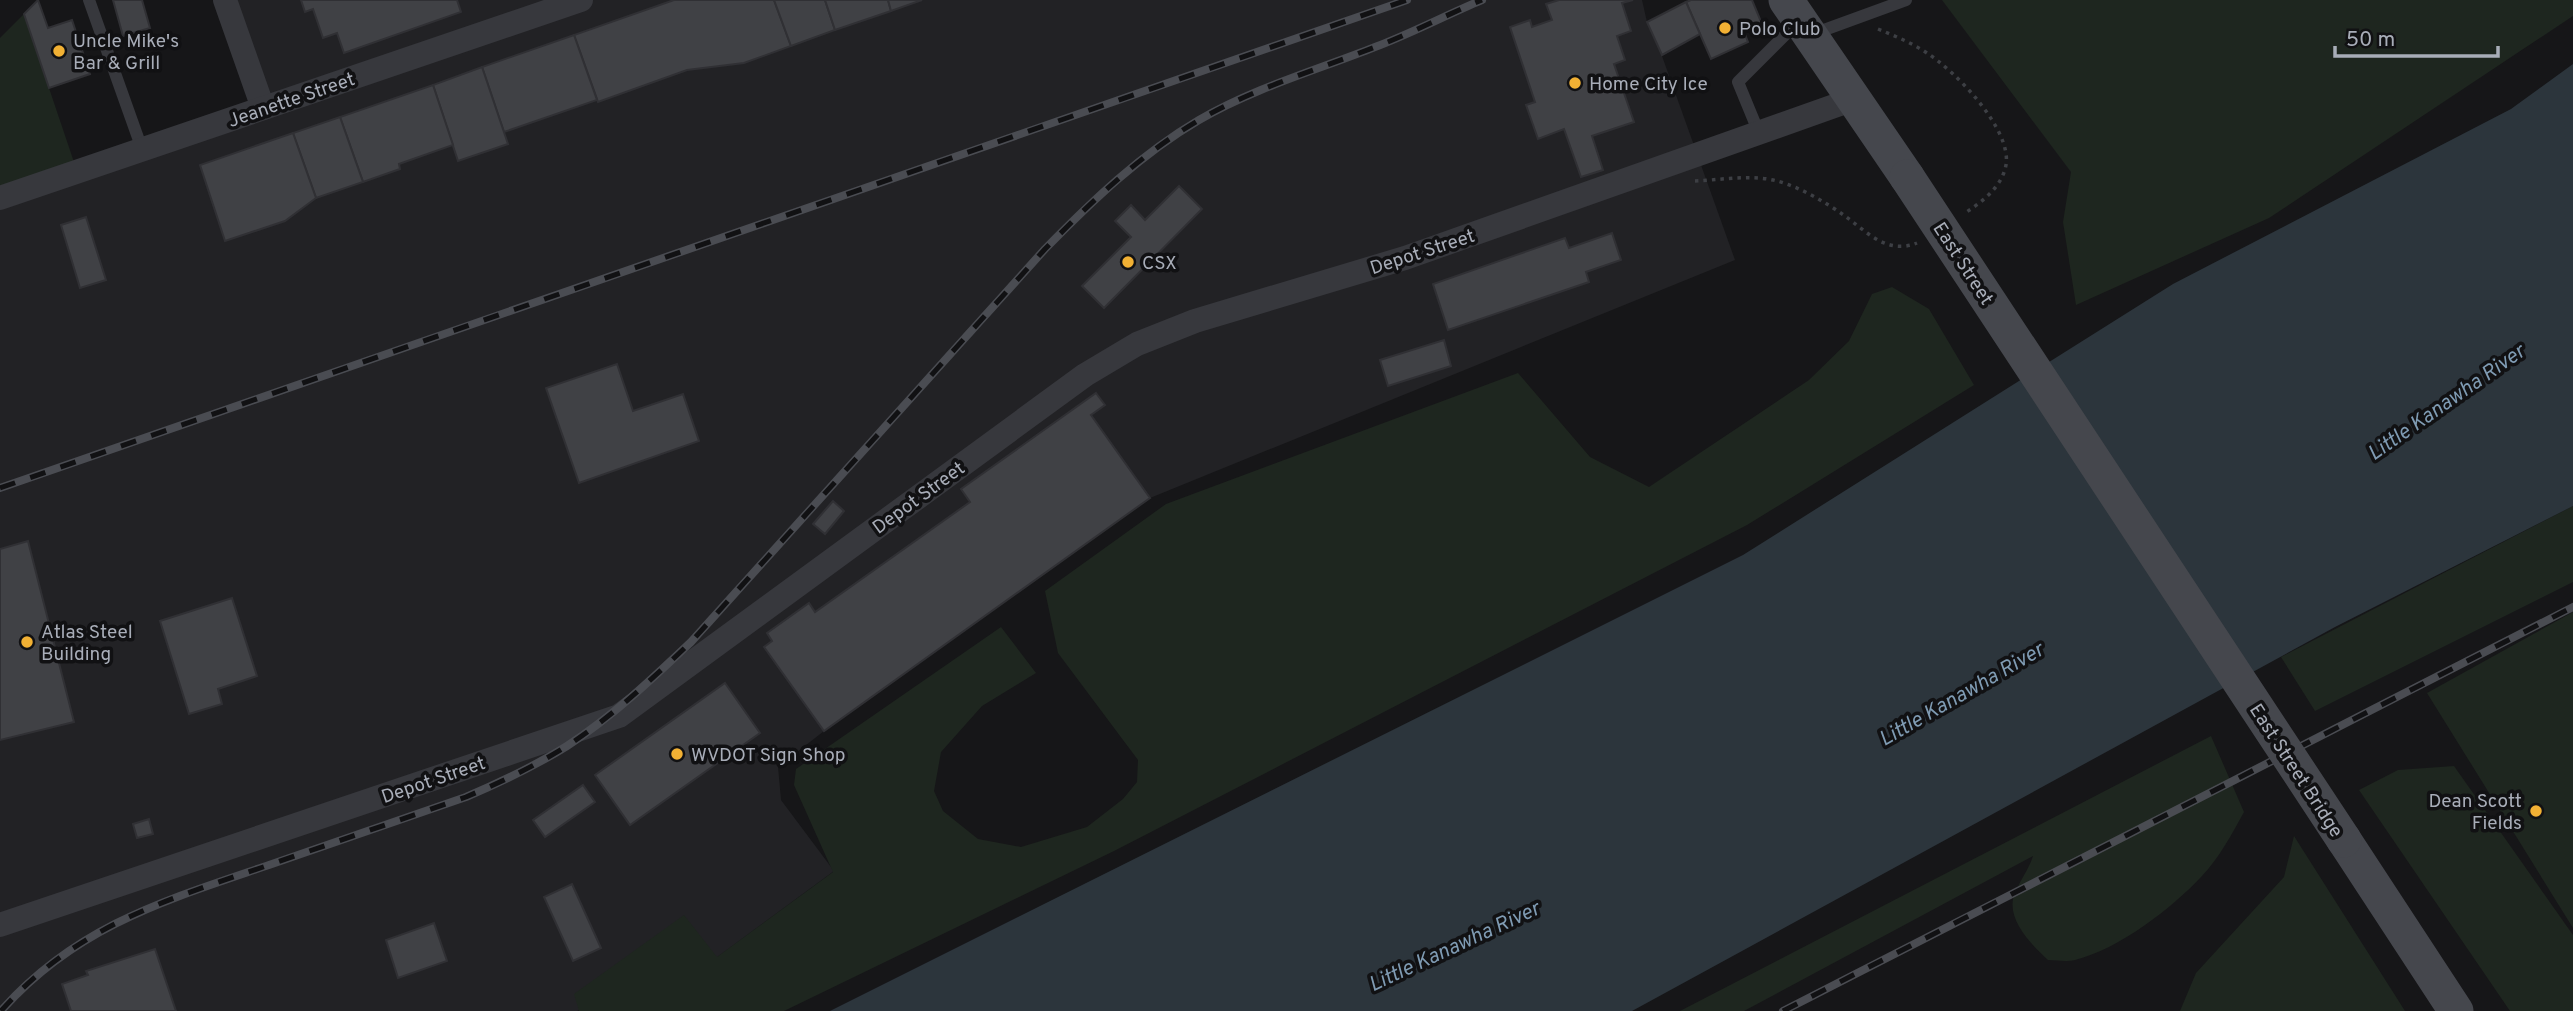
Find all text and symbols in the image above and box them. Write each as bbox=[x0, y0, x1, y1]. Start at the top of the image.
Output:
scale bar bbox=[2335, 14, 2498, 58]
place label: Polo Club bbox=[1739, 18, 1820, 42]
marker: Polo Club bbox=[1717, 20, 1733, 36]
text: 50 m bbox=[2346, 27, 2395, 54]
place label: Uncle Mike's Bar & Grill bbox=[73, 30, 179, 76]
marker: Uncle Mike's Bar & Grill bbox=[51, 43, 67, 59]
street label: Jeanette Street bbox=[225, 68, 358, 134]
place label: Home City Ice bbox=[1589, 73, 1708, 97]
marker: Home City Ice bbox=[1567, 75, 1583, 91]
street label: East Street bbox=[1927, 218, 1998, 310]
street label: Depot Street bbox=[1367, 225, 1478, 281]
place label: CSX bbox=[1142, 252, 1177, 276]
marker: CSX bbox=[1120, 254, 1136, 270]
water label: Little Kanawha River bbox=[2363, 338, 2532, 468]
street label: Depot Street bbox=[868, 457, 970, 540]
place label: Atlas Steel Building bbox=[41, 621, 133, 667]
marker: Atlas Steel Building bbox=[19, 634, 35, 650]
water label: Little Kanawha River bbox=[1874, 636, 2051, 754]
street label: East Street Bridge bbox=[2243, 700, 2347, 842]
place label: WVDOT Sign Shop bbox=[691, 744, 846, 768]
marker: WVDOT Sign Shop bbox=[669, 746, 685, 762]
street label: Depot Street bbox=[378, 752, 489, 810]
place label: Dean Scott Fields bbox=[2429, 790, 2522, 836]
marker: Dean Scott Fields bbox=[2528, 803, 2544, 819]
water label: Little Kanawha River bbox=[1365, 895, 1546, 999]

